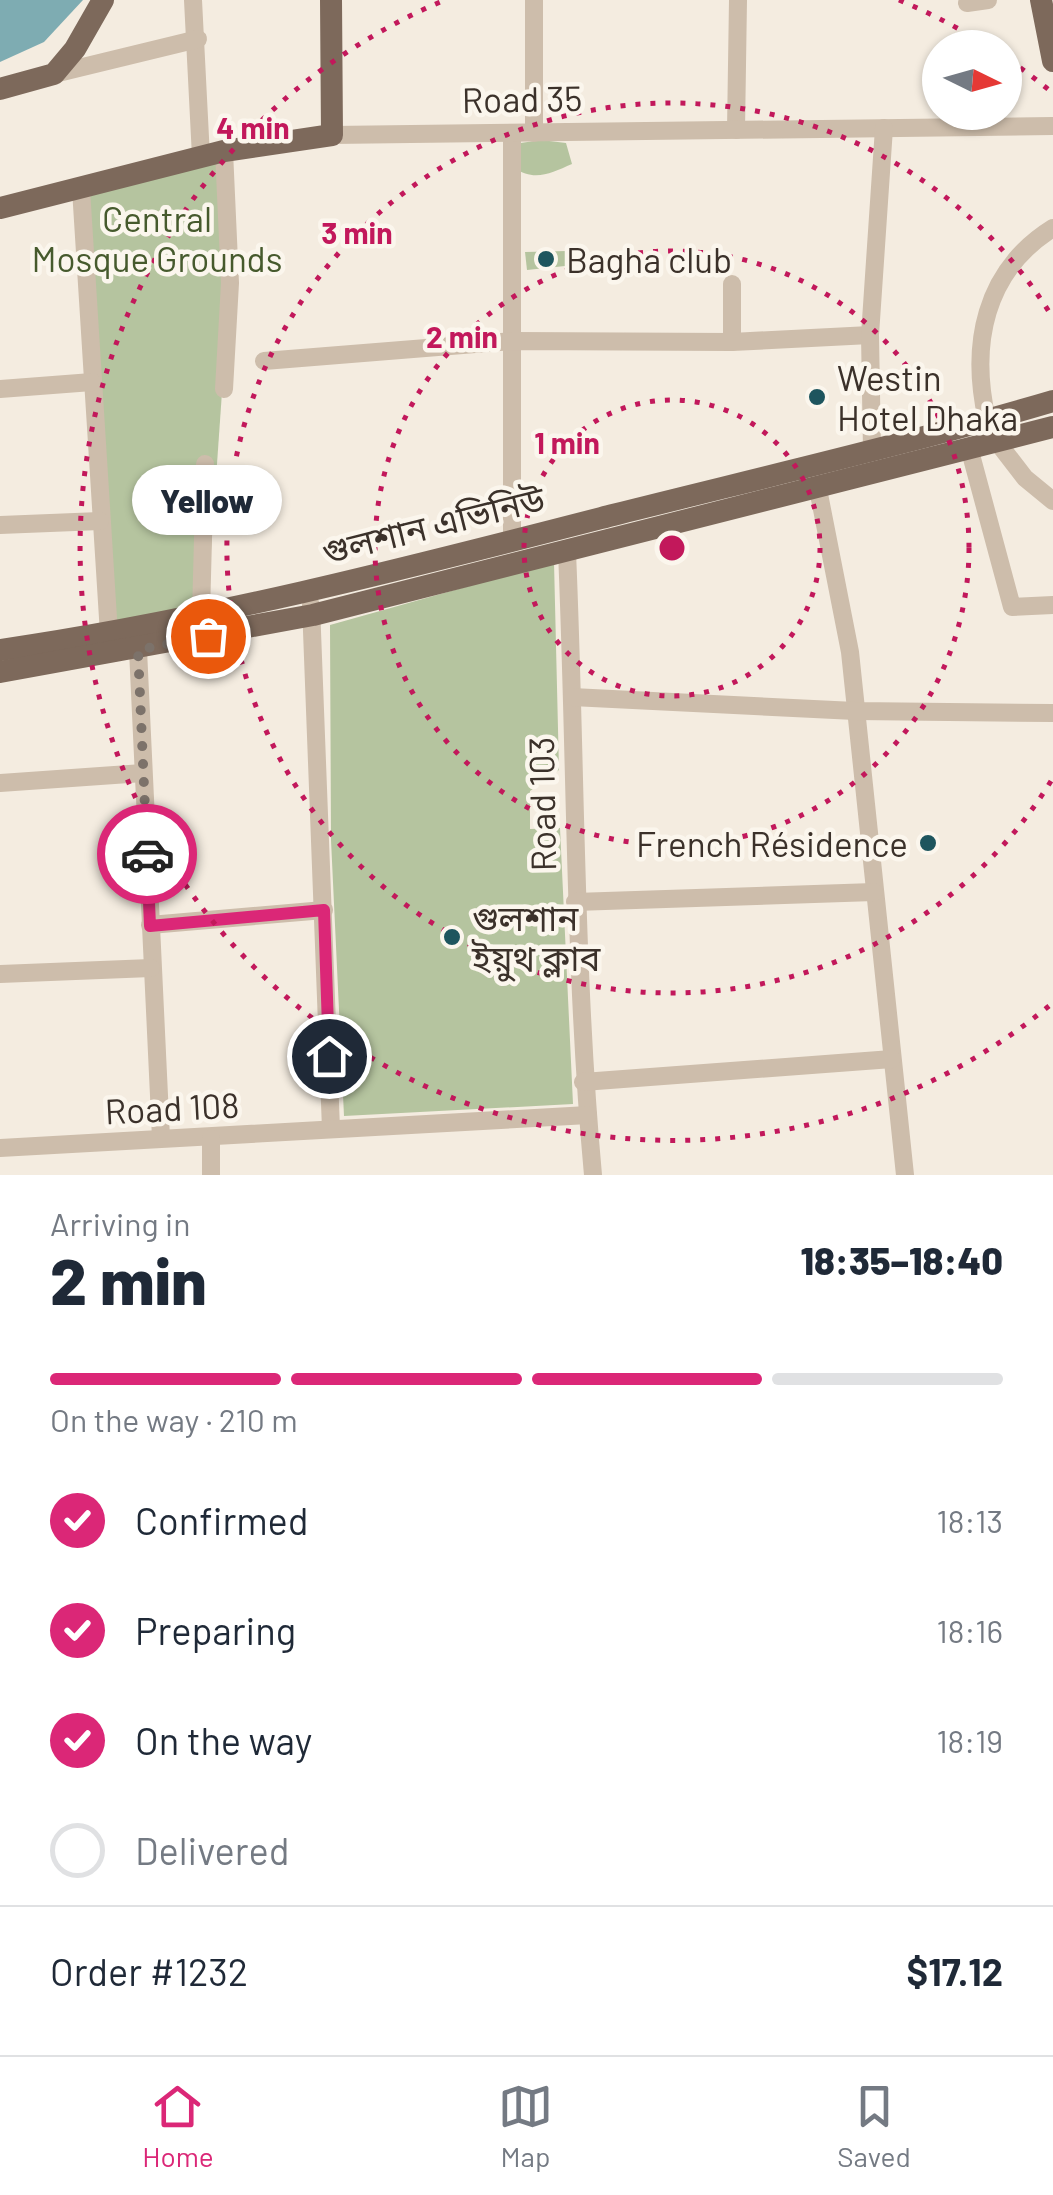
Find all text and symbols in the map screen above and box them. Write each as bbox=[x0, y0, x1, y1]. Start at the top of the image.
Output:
north arrow bbox=[922, 30, 1022, 130]
map controls bbox=[922, 30, 1022, 130]
street label: Road 35 bbox=[461, 76, 583, 120]
text: 4 min bbox=[216, 109, 290, 145]
park label: Central Mosque Grounds bbox=[31, 197, 283, 279]
text: 3 min bbox=[321, 214, 393, 250]
place label: Bagha club bbox=[566, 238, 732, 280]
marker: Bagha club bbox=[535, 248, 557, 270]
text: 2 min bbox=[426, 318, 498, 354]
place label: Westin Hotel Dhaka bbox=[837, 356, 1018, 438]
marker: Westin Hotel Dhaka bbox=[806, 386, 828, 408]
text: 1 min bbox=[534, 424, 600, 460]
callout: Yellow bbox=[133, 466, 283, 536]
street label: গুলশান এভিনিউ bbox=[317, 476, 550, 572]
text: Yellow bbox=[160, 481, 254, 519]
centre of rings bbox=[654, 530, 690, 566]
pin bbox=[166, 594, 251, 679]
icon: bag bbox=[181, 609, 236, 664]
street label: Road 103 bbox=[519, 736, 563, 872]
courier bbox=[97, 804, 197, 904]
place label: French Résidence bbox=[636, 822, 908, 864]
icon: car bbox=[120, 827, 175, 882]
marker: French Résidence bbox=[917, 832, 939, 854]
place label: গুলশান ইয়ুথ ক্লাব bbox=[471, 896, 602, 982]
marker: গুলশান ইয়ুথ ক্লাব bbox=[441, 926, 463, 948]
pin bbox=[287, 1014, 372, 1099]
icon: home bbox=[302, 1029, 357, 1084]
street label: Road 108 bbox=[104, 1083, 240, 1131]
text: Arriving in bbox=[50, 1204, 190, 1242]
text: 18:35–18:40 bbox=[800, 1237, 1003, 1283]
text: 2 min bbox=[50, 1240, 207, 1318]
text: On the way · 210 m bbox=[50, 1400, 298, 1438]
icon: check bbox=[50, 1493, 105, 1548]
text: Confirmed bbox=[135, 1497, 308, 1543]
text: 18:13 bbox=[937, 1501, 1003, 1539]
icon: check bbox=[50, 1603, 105, 1658]
text: Preparing bbox=[135, 1607, 296, 1653]
text: 18:16 bbox=[937, 1611, 1003, 1649]
icon: check bbox=[50, 1713, 105, 1768]
text: On the way bbox=[135, 1717, 312, 1763]
text: 18:19 bbox=[936, 1721, 1003, 1759]
text: Delivered bbox=[135, 1827, 289, 1873]
text: Order #1232 bbox=[50, 1948, 248, 1994]
text: $17.12 bbox=[906, 1948, 1003, 1994]
tab: Home bbox=[142, 2079, 214, 2173]
tab: Map bbox=[498, 2079, 553, 2173]
tab: Saved bbox=[837, 2079, 911, 2173]

